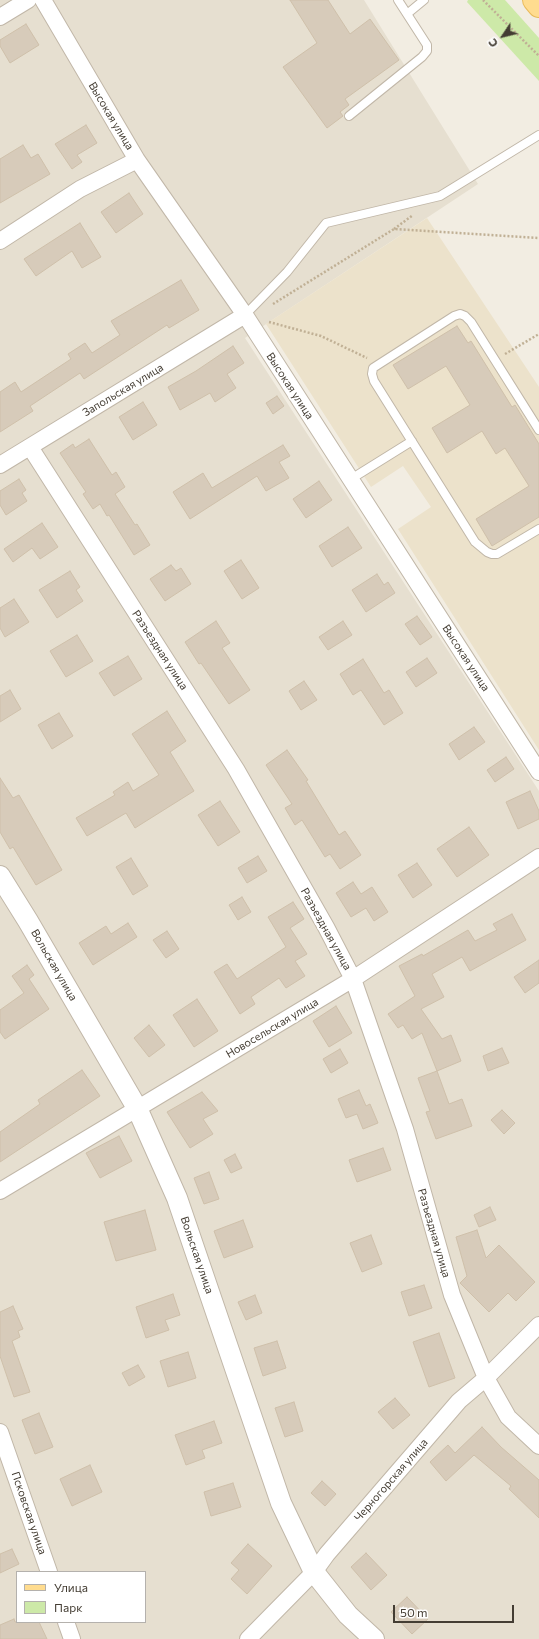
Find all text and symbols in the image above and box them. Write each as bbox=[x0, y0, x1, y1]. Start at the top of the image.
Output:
north arrow bbox=[483, 16, 523, 56]
text: С bbox=[485, 36, 500, 50]
street label: Высокая улица bbox=[86, 80, 136, 152]
street label: Высокая улица bbox=[264, 350, 316, 422]
street label: Запольская улица bbox=[80, 361, 166, 419]
street label: Разъездная улица bbox=[129, 608, 191, 692]
street label: Высокая улица bbox=[440, 622, 492, 694]
street label: Разъездная улица bbox=[298, 885, 354, 973]
street label: Вольская улица bbox=[28, 927, 80, 1003]
street label: Новосельская улица bbox=[223, 995, 321, 1061]
street label: Разъездная улица bbox=[415, 1187, 453, 1279]
street label: Вольская улица bbox=[178, 1215, 216, 1295]
street label: Черногорская улица bbox=[351, 1436, 431, 1524]
street label: Псковская улица bbox=[9, 1470, 49, 1556]
legend bbox=[16, 1571, 146, 1623]
text: Улица bbox=[54, 1580, 88, 1594]
scale bar bbox=[395, 1597, 516, 1623]
text: Парк bbox=[54, 1600, 83, 1614]
text: 50 m bbox=[400, 1605, 428, 1619]

